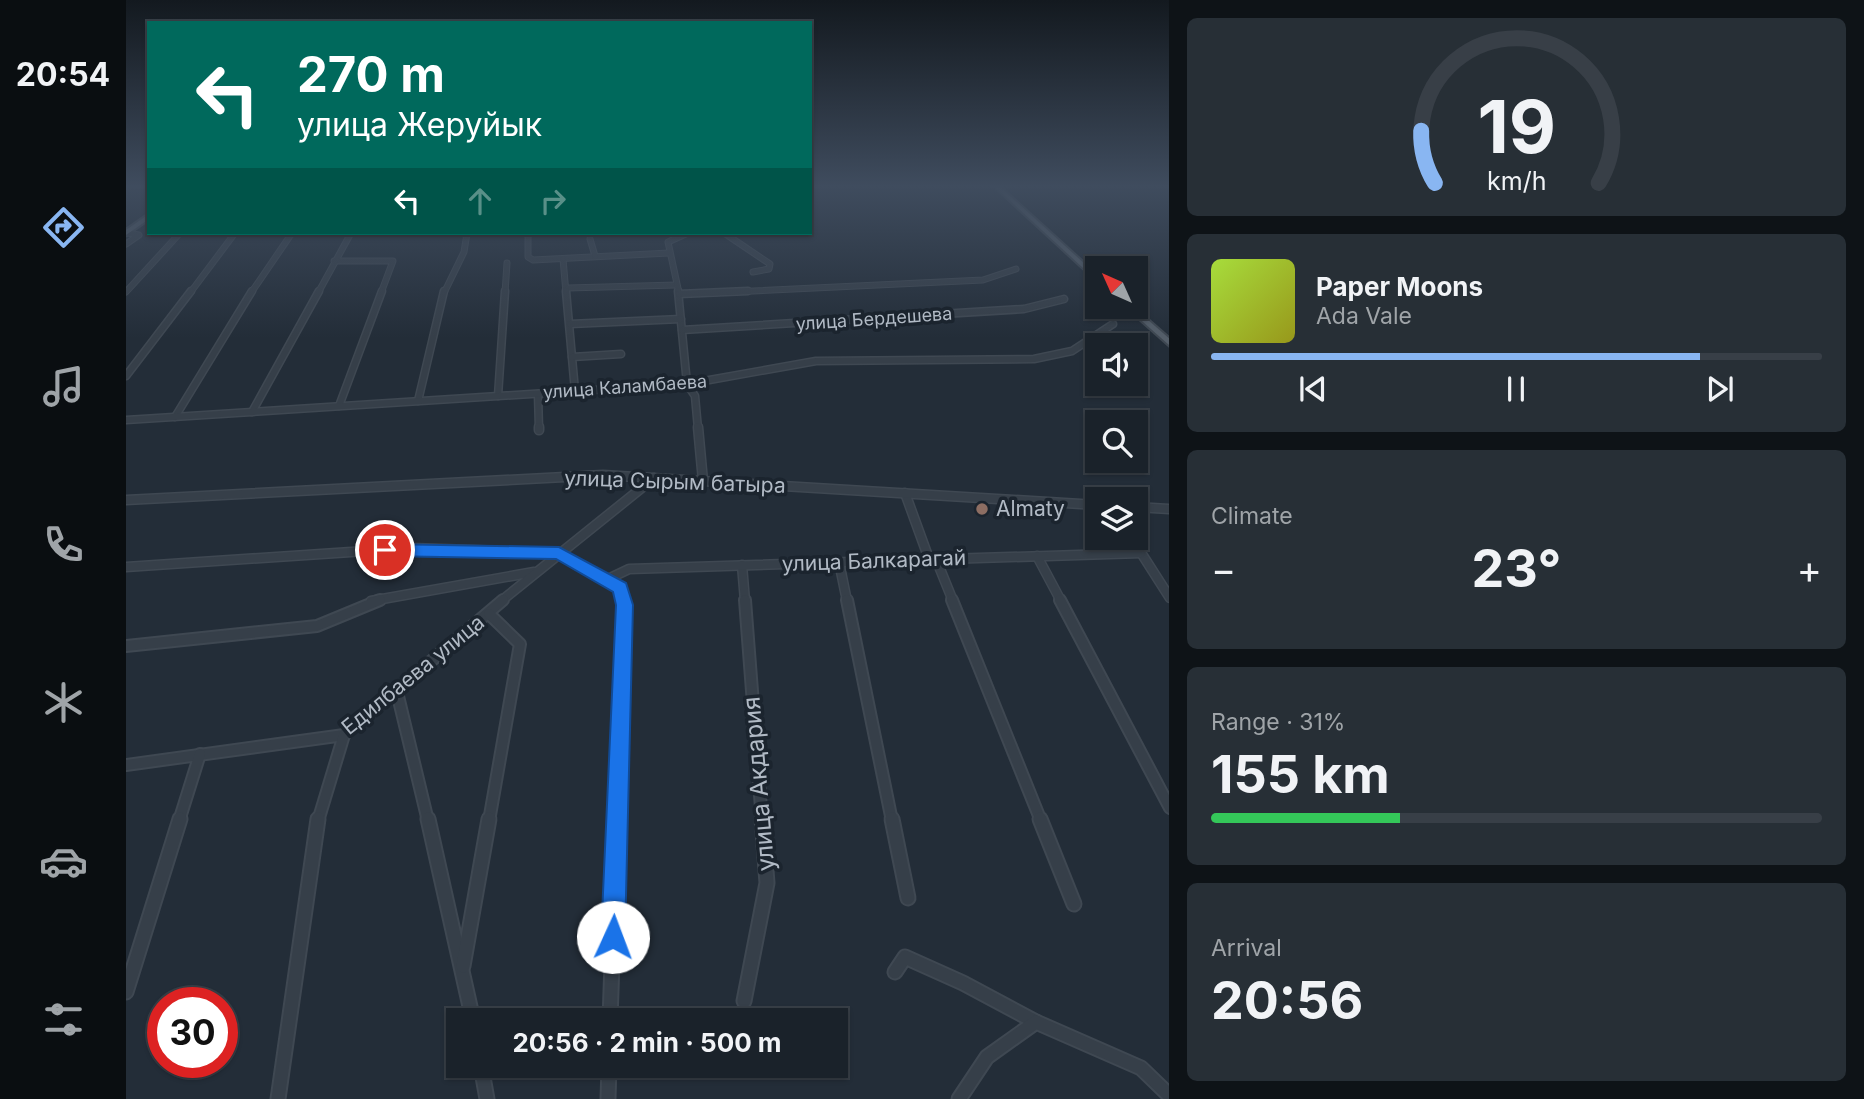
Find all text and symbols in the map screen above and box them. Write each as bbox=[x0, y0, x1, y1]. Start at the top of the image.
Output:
text: 270 m bbox=[297, 45, 445, 104]
icon: left bbox=[182, 49, 273, 140]
text: 20:54 bbox=[16, 55, 110, 94]
text: 19 bbox=[1477, 82, 1556, 171]
text: улица Жеруйык bbox=[297, 105, 542, 144]
text: km/h bbox=[1487, 166, 1546, 196]
icon: left bbox=[388, 182, 426, 220]
icon: ahead bbox=[461, 182, 499, 220]
icon: right bbox=[534, 182, 572, 220]
icon: directions bbox=[39, 203, 88, 252]
north arrow bbox=[1085, 256, 1148, 318]
map controls bbox=[1085, 256, 1148, 550]
text: Paper Moons bbox=[1316, 271, 1483, 302]
text: Ada Vale bbox=[1316, 302, 1412, 330]
street label: улица Бердешева bbox=[795, 303, 953, 334]
button: sound bbox=[1085, 333, 1148, 396]
icon: music bbox=[39, 362, 88, 411]
street label: улица Каламбаева bbox=[542, 370, 708, 403]
icon: previous bbox=[1294, 370, 1332, 408]
icon: pause bbox=[1497, 370, 1535, 408]
icon: next bbox=[1701, 370, 1739, 408]
button: search bbox=[1085, 410, 1148, 473]
street label: улица Сырым батыра bbox=[564, 465, 786, 498]
button: layers bbox=[1085, 487, 1148, 550]
place label: Аlmaty bbox=[996, 496, 1065, 521]
marker: Аlmaty bbox=[974, 501, 990, 517]
text: Climate bbox=[1211, 502, 1293, 530]
icon: phone bbox=[39, 520, 88, 569]
pin bbox=[355, 520, 415, 580]
icon: arrive bbox=[366, 531, 404, 569]
text: 23° bbox=[1472, 537, 1561, 600]
street label: улица Балкарагай bbox=[781, 545, 967, 576]
text: − bbox=[1211, 546, 1236, 592]
text: + bbox=[1797, 546, 1822, 592]
street label: Едилбаева улица bbox=[336, 610, 489, 740]
icon: climate bbox=[39, 678, 88, 727]
street label: улица Акдария bbox=[736, 695, 781, 873]
text: Range · 31% bbox=[1211, 708, 1345, 736]
text: 155 km bbox=[1211, 743, 1390, 806]
icon: car bbox=[39, 837, 88, 886]
position arrow bbox=[576, 900, 650, 974]
text: Arrival bbox=[1211, 934, 1282, 962]
text: 20:56 bbox=[1211, 969, 1363, 1032]
speed limit sign: 30 bbox=[147, 987, 238, 1078]
icon: filters bbox=[39, 995, 88, 1044]
text: 20:56 · 2 min · 500 m bbox=[512, 1027, 782, 1058]

